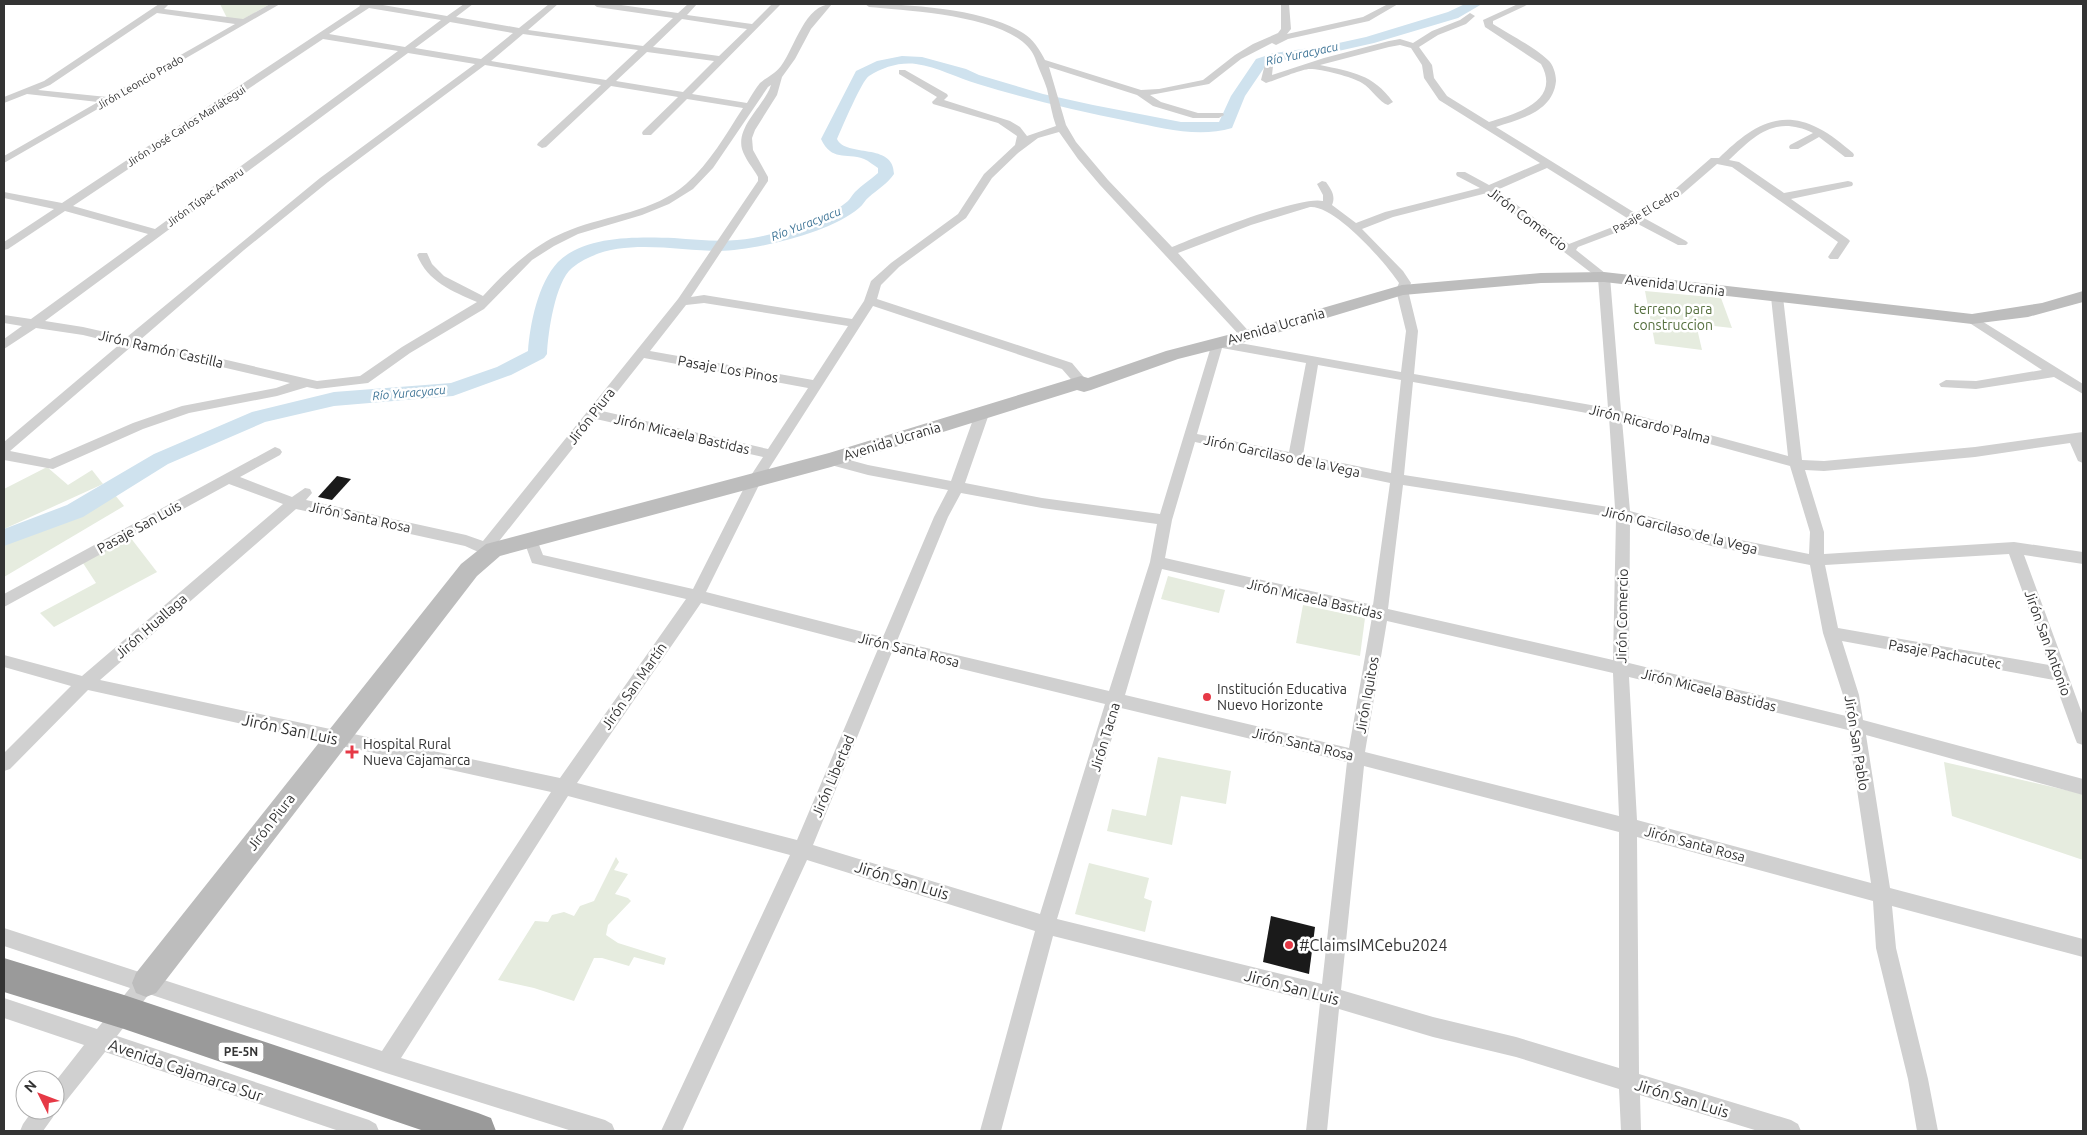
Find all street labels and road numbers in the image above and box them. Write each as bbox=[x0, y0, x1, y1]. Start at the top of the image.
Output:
street label: Jirón Leoncio Prado bbox=[95, 52, 185, 112]
street label: Jirón José Carlos Mariátegui bbox=[124, 83, 248, 169]
street label: Jirón Túpac Amaru bbox=[164, 165, 246, 229]
street label: Jirón Comercio bbox=[1485, 184, 1571, 254]
street label: Pasaje El Cedro bbox=[1611, 186, 1681, 236]
street label: Avenida Ucrania bbox=[1624, 271, 1726, 299]
street label: Avenida Ucrania bbox=[1225, 304, 1327, 348]
street label: Jirón Ramón Castilla bbox=[97, 327, 225, 371]
street label: Pasaje Los Pinos bbox=[677, 352, 779, 386]
street label: Jirón Piura bbox=[564, 385, 618, 447]
street label: Jirón Ricardo Palma bbox=[1588, 401, 1712, 447]
street label: Jirón Micaela Bastidas bbox=[613, 411, 751, 457]
street label: Avenida Ucrania bbox=[842, 419, 942, 463]
street label: Jirón Garcilaso de la Vega bbox=[1202, 432, 1362, 480]
street label: Pasaje San Luis bbox=[94, 497, 184, 557]
street label: Jirón Santa Rosa bbox=[308, 498, 412, 536]
street label: Jirón Garcilaso de la Vega bbox=[1601, 503, 1759, 557]
street label: Jirón Comercio bbox=[1613, 568, 1631, 664]
street label: Jirón Micaela Bastidas bbox=[1246, 576, 1384, 622]
street label: Jirón San Antonio bbox=[2021, 588, 2075, 698]
street label: Jirón Huallaga bbox=[112, 591, 190, 661]
street label: Jirón Santa Rosa bbox=[857, 630, 961, 670]
street label: Pasaje Pachacutec bbox=[1887, 636, 2003, 672]
street label: Jirón San Martín bbox=[598, 640, 670, 732]
street label: Jirón Iquitos bbox=[1352, 655, 1382, 735]
street label: Jirón Micaela Bastidas bbox=[1640, 665, 1778, 715]
street label: Jirón San Pablo bbox=[1842, 694, 1872, 792]
street label: Jirón Tacna bbox=[1087, 701, 1123, 773]
street label: Jirón San Luis bbox=[240, 710, 340, 748]
street label: Jirón Santa Rosa bbox=[1251, 725, 1355, 763]
street label: Jirón Libertad bbox=[809, 733, 857, 819]
street label: Jirón Piura bbox=[244, 791, 298, 853]
street label: Jirón Santa Rosa bbox=[1643, 823, 1747, 865]
street label: Jirón San Luis bbox=[853, 857, 951, 903]
street label: Jirón San Luis bbox=[1243, 966, 1341, 1008]
street label: Avenida Cajamarca Sur bbox=[106, 1035, 266, 1105]
road number: PE-5N bbox=[218, 1042, 264, 1062]
street label: Jirón San Luis bbox=[1633, 1075, 1731, 1121]

